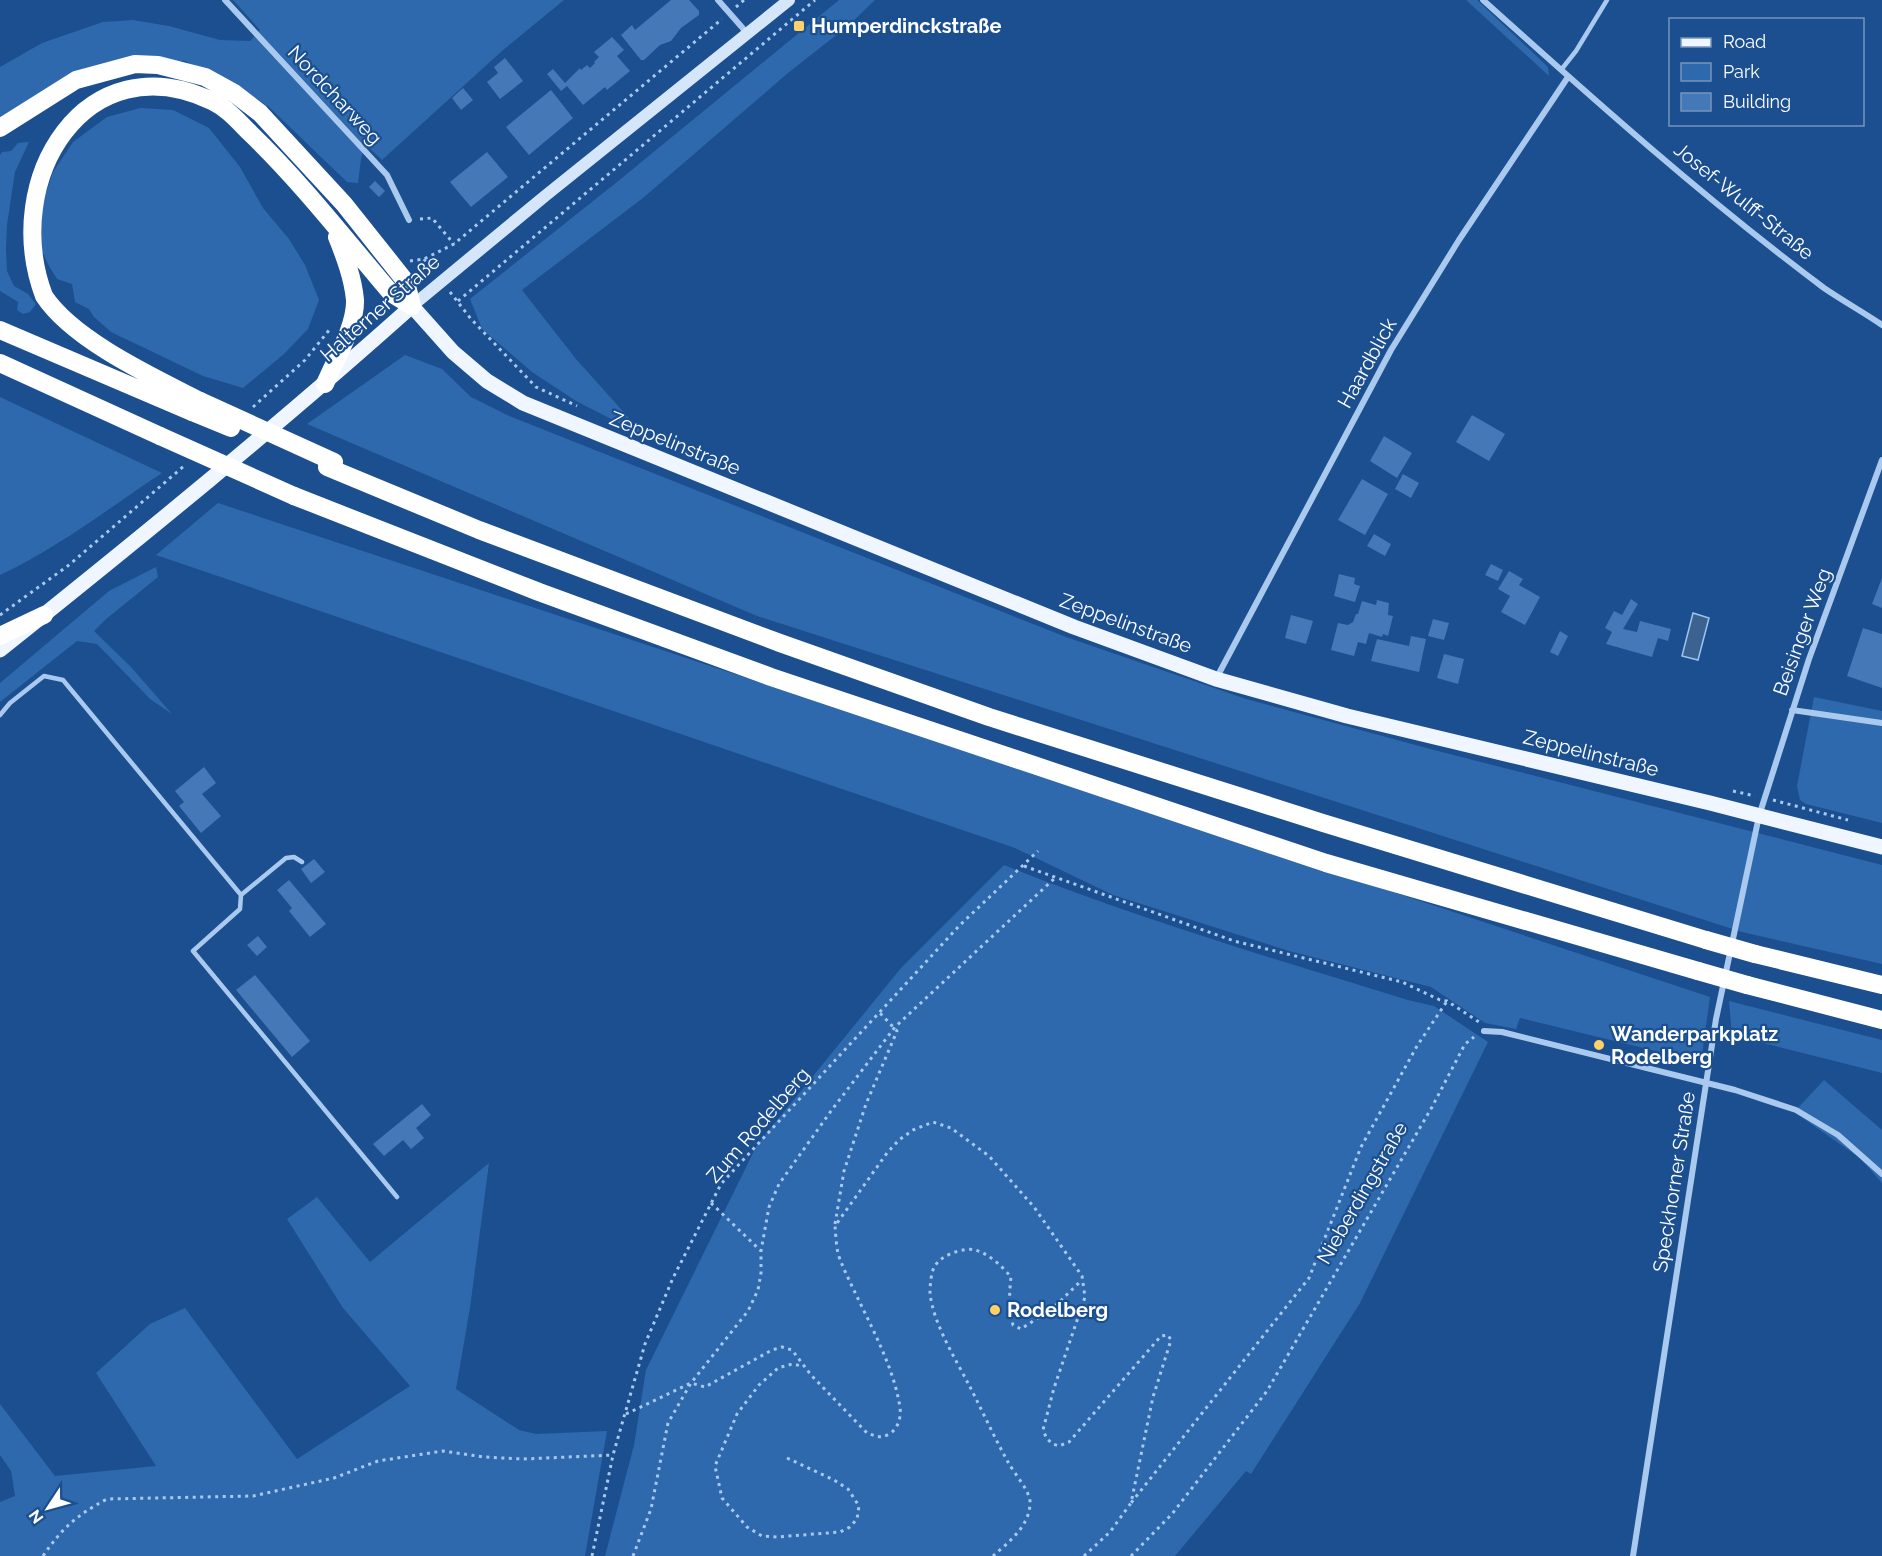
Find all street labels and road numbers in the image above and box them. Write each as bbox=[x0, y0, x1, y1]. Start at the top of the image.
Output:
street label: Nordcharweg bbox=[283, 40, 387, 150]
street label: Josef-Wulff-Straße bbox=[1669, 137, 1819, 265]
street label: Halterner Straße bbox=[315, 249, 445, 366]
street label: Haardblick bbox=[1332, 313, 1402, 412]
street label: Zeppelinstraße bbox=[606, 406, 744, 480]
street label: Beisinger Weg bbox=[1768, 565, 1836, 699]
street label: Zeppelinstraße bbox=[1057, 588, 1196, 658]
street label: Zeppelinstraße bbox=[1521, 725, 1662, 782]
street label: Zum Rodelberg bbox=[701, 1062, 815, 1188]
street label: Speckhorner Straße bbox=[1648, 1090, 1700, 1274]
street label: Nieberdingstraße bbox=[1312, 1117, 1413, 1268]

